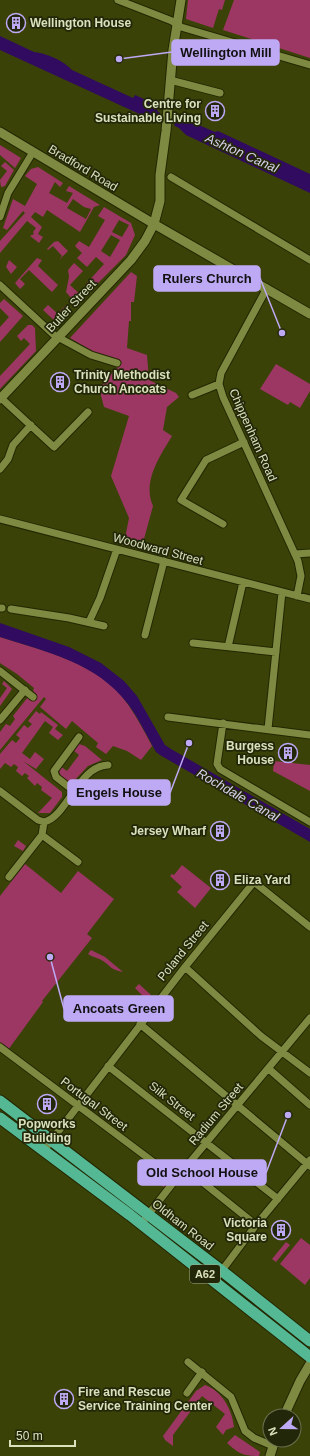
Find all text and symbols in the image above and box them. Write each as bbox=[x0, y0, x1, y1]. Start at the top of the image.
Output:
building icon: Wellington House bbox=[5, 12, 27, 34]
place label: Wellington House bbox=[30, 16, 131, 30]
callout: Wellington Mill bbox=[172, 40, 279, 65]
text: Wellington Mill bbox=[180, 45, 272, 60]
place label: Centre for Sustainable Living bbox=[95, 97, 201, 125]
building icon: Centre for Sustainable Living bbox=[204, 100, 226, 122]
water label: Ashton Canal bbox=[202, 130, 282, 176]
street label: Bradford Road bbox=[46, 142, 120, 194]
callout: Rulers Church bbox=[154, 266, 260, 291]
text: Rulers Church bbox=[162, 271, 252, 286]
street label: Butler Street bbox=[43, 276, 99, 335]
place label: Trinity Methodist Church Ancoats bbox=[74, 368, 170, 396]
building icon: Trinity Methodist Church Ancoats bbox=[49, 371, 71, 393]
street label: Chippenham Road bbox=[226, 386, 280, 484]
street label: Woodward Street bbox=[112, 530, 205, 568]
place label: Burgess House bbox=[226, 739, 274, 767]
building icon: Burgess House bbox=[277, 742, 299, 764]
water label: Rochdale Canal bbox=[194, 765, 283, 825]
callout: Engels House bbox=[68, 780, 170, 805]
text: Engels House bbox=[76, 785, 162, 800]
building icon: Jersey Wharf bbox=[209, 820, 231, 842]
place label: Jersey Wharf bbox=[131, 824, 207, 838]
building icon: Eliza Yard bbox=[209, 869, 231, 891]
place label: Eliza Yard bbox=[234, 873, 290, 887]
street label: Poland Street bbox=[155, 918, 212, 984]
callout: Ancoats Green bbox=[64, 996, 173, 1021]
text: Ancoats Green bbox=[73, 1001, 165, 1016]
street label: Portugal Street bbox=[58, 1074, 131, 1134]
street label: Silk Street bbox=[146, 1079, 198, 1124]
street label: Radium Street bbox=[186, 1080, 246, 1148]
building icon: Popworks Building bbox=[36, 1093, 58, 1115]
place label: Popworks Building bbox=[18, 1117, 76, 1145]
callout: Old School House bbox=[138, 1160, 266, 1185]
text: Old School House bbox=[146, 1165, 258, 1180]
street label: Oldham Road bbox=[150, 1197, 216, 1253]
place label: Victoria Square bbox=[223, 1216, 267, 1244]
building icon: Victoria Square bbox=[270, 1219, 292, 1241]
road number: A62 bbox=[190, 1265, 220, 1283]
place label: Fire and Rescue Service Training Center bbox=[78, 1385, 212, 1413]
building icon: Fire and Rescue Service Training Center bbox=[53, 1388, 75, 1410]
north arrow bbox=[262, 1408, 302, 1448]
scale bar bbox=[10, 1422, 75, 1448]
text: N bbox=[266, 1426, 280, 1437]
text: 50 m bbox=[16, 1429, 43, 1443]

